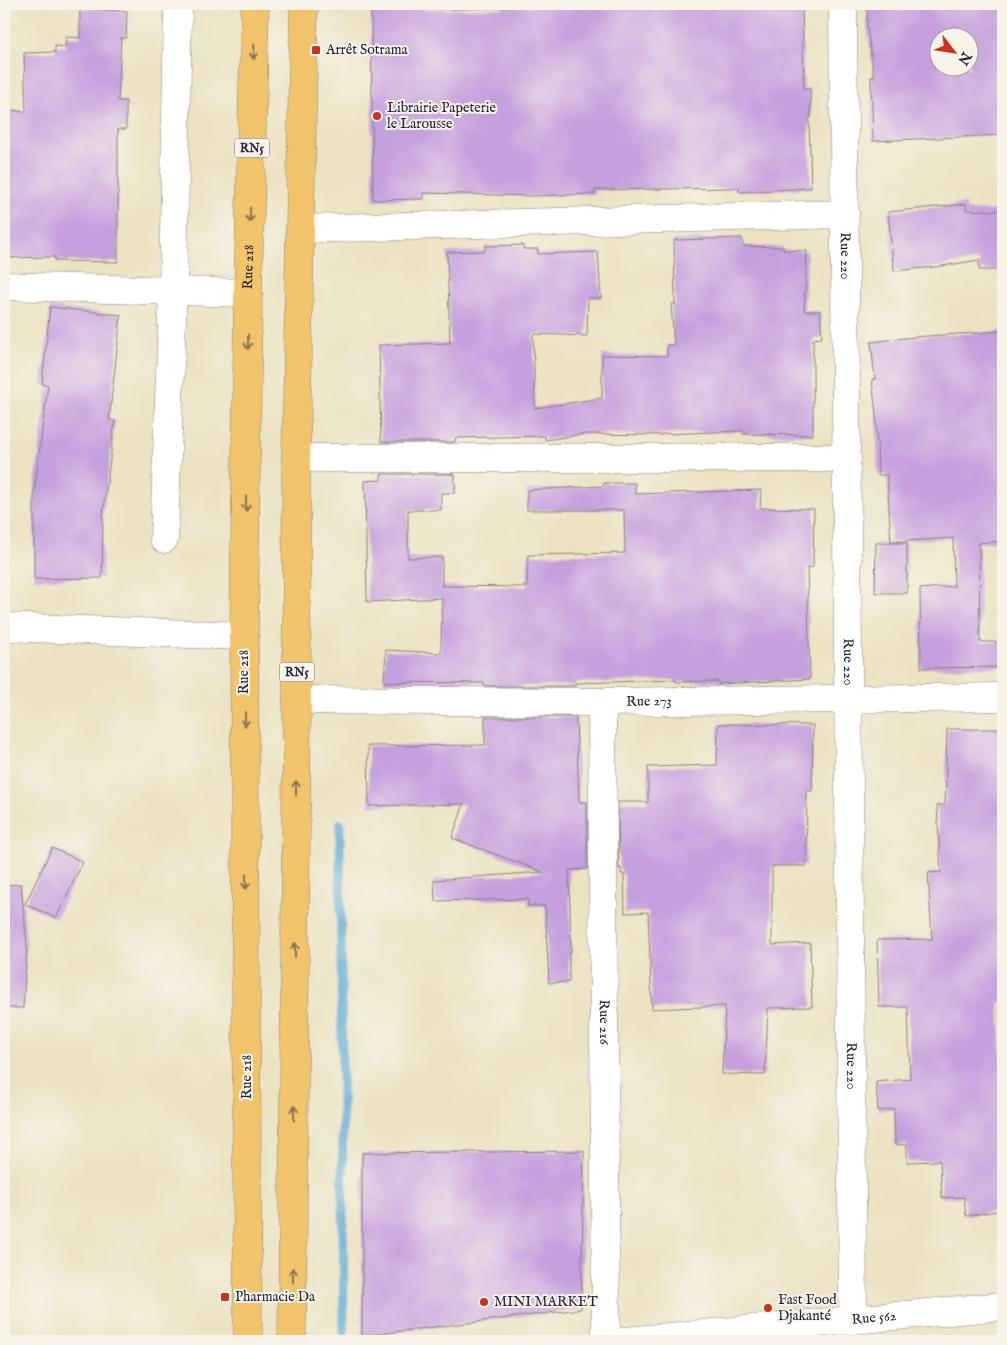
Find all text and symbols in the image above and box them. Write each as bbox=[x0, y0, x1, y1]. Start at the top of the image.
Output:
north arrow bbox=[930, 28, 980, 78]
place label: Arrêt Sotrama bbox=[325, 41, 409, 59]
one-way arrow bbox=[249, 44, 259, 60]
marker: Arrêt Sotrama bbox=[310, 44, 322, 56]
text: N bbox=[953, 47, 976, 68]
place label: Librairie Papeterie le Larousse bbox=[387, 99, 496, 133]
marker: Librairie Papeterie le Larousse bbox=[371, 110, 383, 122]
road number: RN5 bbox=[234, 138, 270, 158]
one-way arrow bbox=[245, 206, 255, 223]
street label: Rue 220 bbox=[836, 232, 854, 280]
street label: Rue 218 bbox=[239, 245, 258, 290]
one-way arrow bbox=[243, 333, 252, 349]
one-way arrow bbox=[241, 496, 251, 512]
street label: Rue 220 bbox=[839, 638, 857, 686]
street label: Rue 218 bbox=[235, 650, 253, 694]
road number: RN5 bbox=[280, 662, 314, 682]
street label: Rue 273 bbox=[626, 692, 672, 711]
one-way arrow bbox=[240, 710, 250, 727]
one-way arrow bbox=[291, 780, 301, 796]
one-way arrow bbox=[241, 873, 251, 889]
one-way arrow bbox=[290, 942, 300, 958]
street label: Rue 216 bbox=[595, 999, 613, 1046]
street label: Rue 220 bbox=[842, 1042, 860, 1090]
street label: Rue 218 bbox=[238, 1055, 256, 1099]
one-way arrow bbox=[289, 1105, 299, 1121]
one-way arrow bbox=[288, 1267, 298, 1284]
place label: Pharmacie Da bbox=[235, 1288, 316, 1306]
marker: Pharmacie Da bbox=[219, 1291, 231, 1303]
place label: Fast Food Djakanté bbox=[778, 1291, 837, 1325]
place label: MINI MARKET bbox=[494, 1293, 598, 1311]
marker: MINI MARKET bbox=[478, 1296, 490, 1308]
marker: Fast Food Djakanté bbox=[762, 1302, 774, 1314]
street label: Rue 562 bbox=[851, 1307, 898, 1329]

